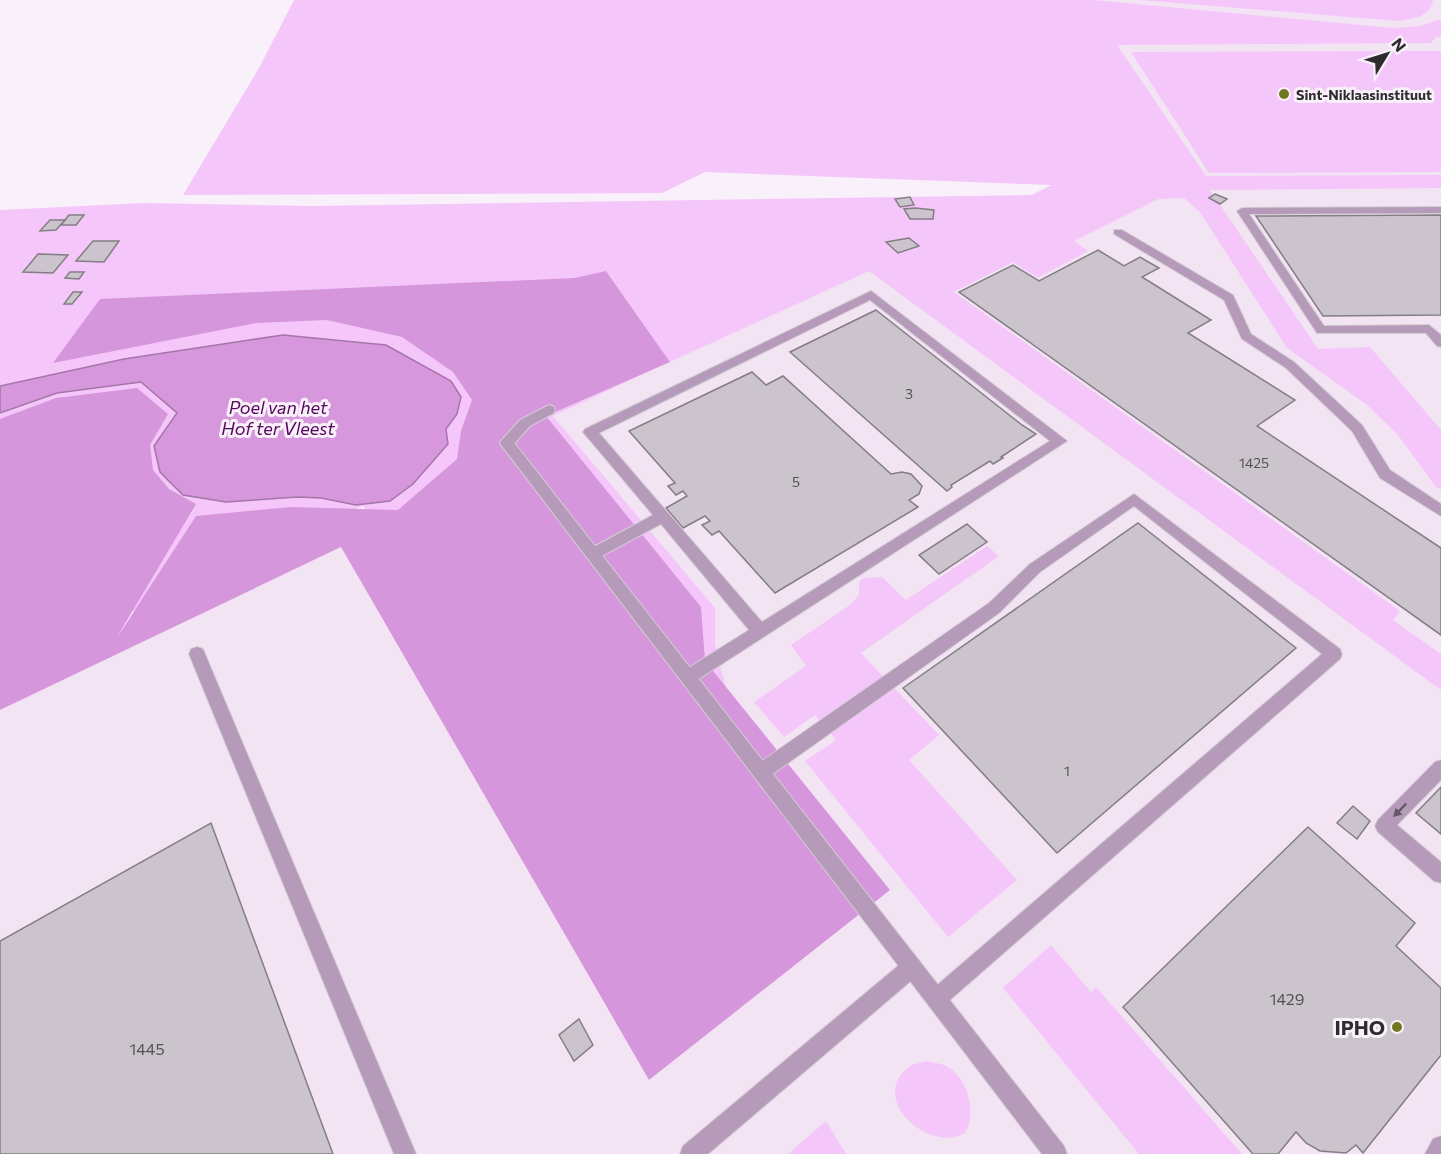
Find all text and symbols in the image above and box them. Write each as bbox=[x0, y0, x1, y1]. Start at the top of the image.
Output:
north arrow bbox=[1357, 24, 1417, 84]
text: N bbox=[1388, 34, 1410, 55]
place label: Sint-Niklaasinstituut bbox=[1296, 86, 1432, 103]
marker: Sint-Niklaasinstituut bbox=[1277, 87, 1291, 101]
house number: 3 bbox=[905, 385, 913, 402]
water label: Poel van het Hof ter Vleest bbox=[221, 396, 335, 439]
house number: 1425 bbox=[1239, 454, 1269, 471]
house number: 5 bbox=[792, 473, 800, 490]
house number: 1 bbox=[1064, 762, 1070, 779]
one-way arrow bbox=[1394, 803, 1408, 817]
house number: 1429 bbox=[1270, 989, 1304, 1008]
place label: IPHO bbox=[1334, 1015, 1385, 1039]
marker: IPHO bbox=[1390, 1020, 1404, 1034]
house number: 1445 bbox=[129, 1039, 165, 1058]

